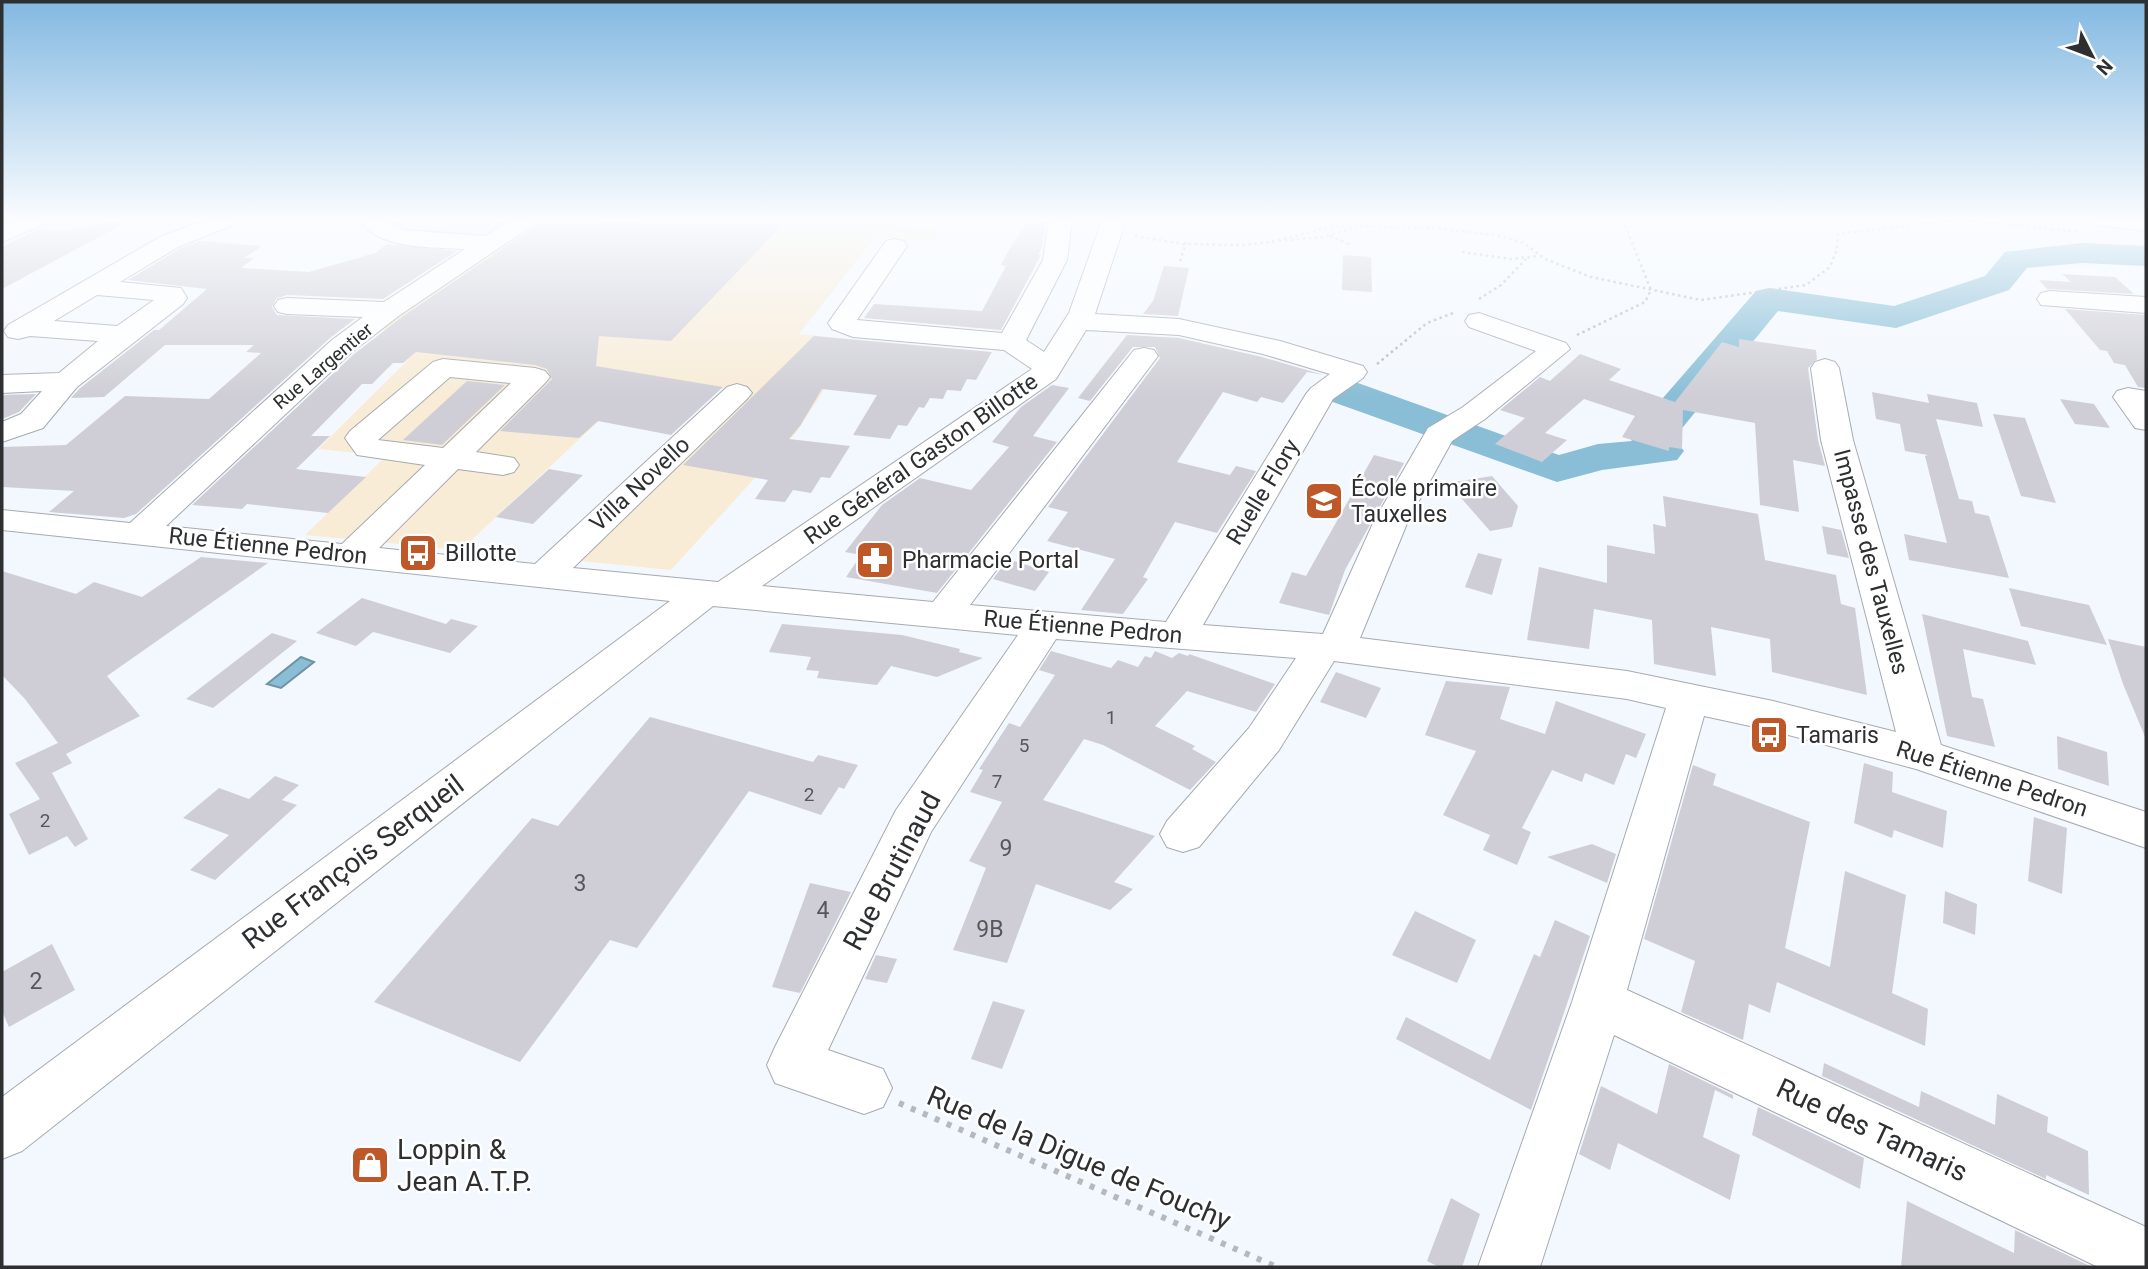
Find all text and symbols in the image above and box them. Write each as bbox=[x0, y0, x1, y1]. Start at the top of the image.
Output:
north arrow bbox=[2057, 21, 2127, 91]
text: N bbox=[2091, 54, 2117, 80]
street label: Rue Largentier bbox=[269, 317, 378, 414]
street label: Rue Général Gaston Billotte bbox=[799, 368, 1043, 550]
street label: Villa Novello bbox=[585, 431, 695, 537]
street label: Ruelle Flory bbox=[1221, 434, 1305, 550]
street label: Impasse des Tauxelles bbox=[1828, 446, 1914, 678]
place label: École primaire Tauxelles bbox=[1351, 474, 1497, 528]
school or university icon: École primaire Tauxelles bbox=[1303, 480, 1345, 522]
street label: Rue Étienne Pedron bbox=[167, 521, 369, 570]
bus stop icon: Billotte bbox=[397, 532, 439, 574]
pharmacy icon: Pharmacie Portal bbox=[854, 539, 896, 581]
place label: Billotte bbox=[445, 540, 516, 567]
place label: Pharmacie Portal bbox=[902, 547, 1079, 574]
street label: Rue Étienne Pedron bbox=[983, 604, 1184, 649]
house number: 1 bbox=[1106, 706, 1116, 729]
bus stop icon: Tamaris bbox=[1748, 714, 1790, 756]
place label: Tamaris bbox=[1796, 722, 1879, 749]
house number: 5 bbox=[1019, 734, 1029, 757]
street label: Rue Étienne Pedron bbox=[1893, 734, 2091, 823]
street label: Rue François Serqueil bbox=[236, 768, 470, 956]
house number: 7 bbox=[992, 770, 1002, 793]
house number: 2 bbox=[804, 783, 814, 806]
street label: Rue Brutinaud bbox=[836, 786, 948, 956]
house number: 2 bbox=[40, 809, 50, 832]
house number: 9 bbox=[1000, 835, 1012, 862]
house number: 3 bbox=[574, 870, 586, 897]
house number: 4 bbox=[817, 897, 830, 924]
house number: 9B bbox=[976, 916, 1004, 943]
house number: 2 bbox=[30, 968, 43, 995]
street label: Rue des Tamaris bbox=[1771, 1071, 1973, 1189]
street label: Rue de la Digue de Fouchy bbox=[922, 1079, 1236, 1237]
place label: Loppin & Jean A.T.P. bbox=[397, 1133, 532, 1198]
shop icon: Loppin & Jean A.T.P. bbox=[349, 1144, 391, 1186]

